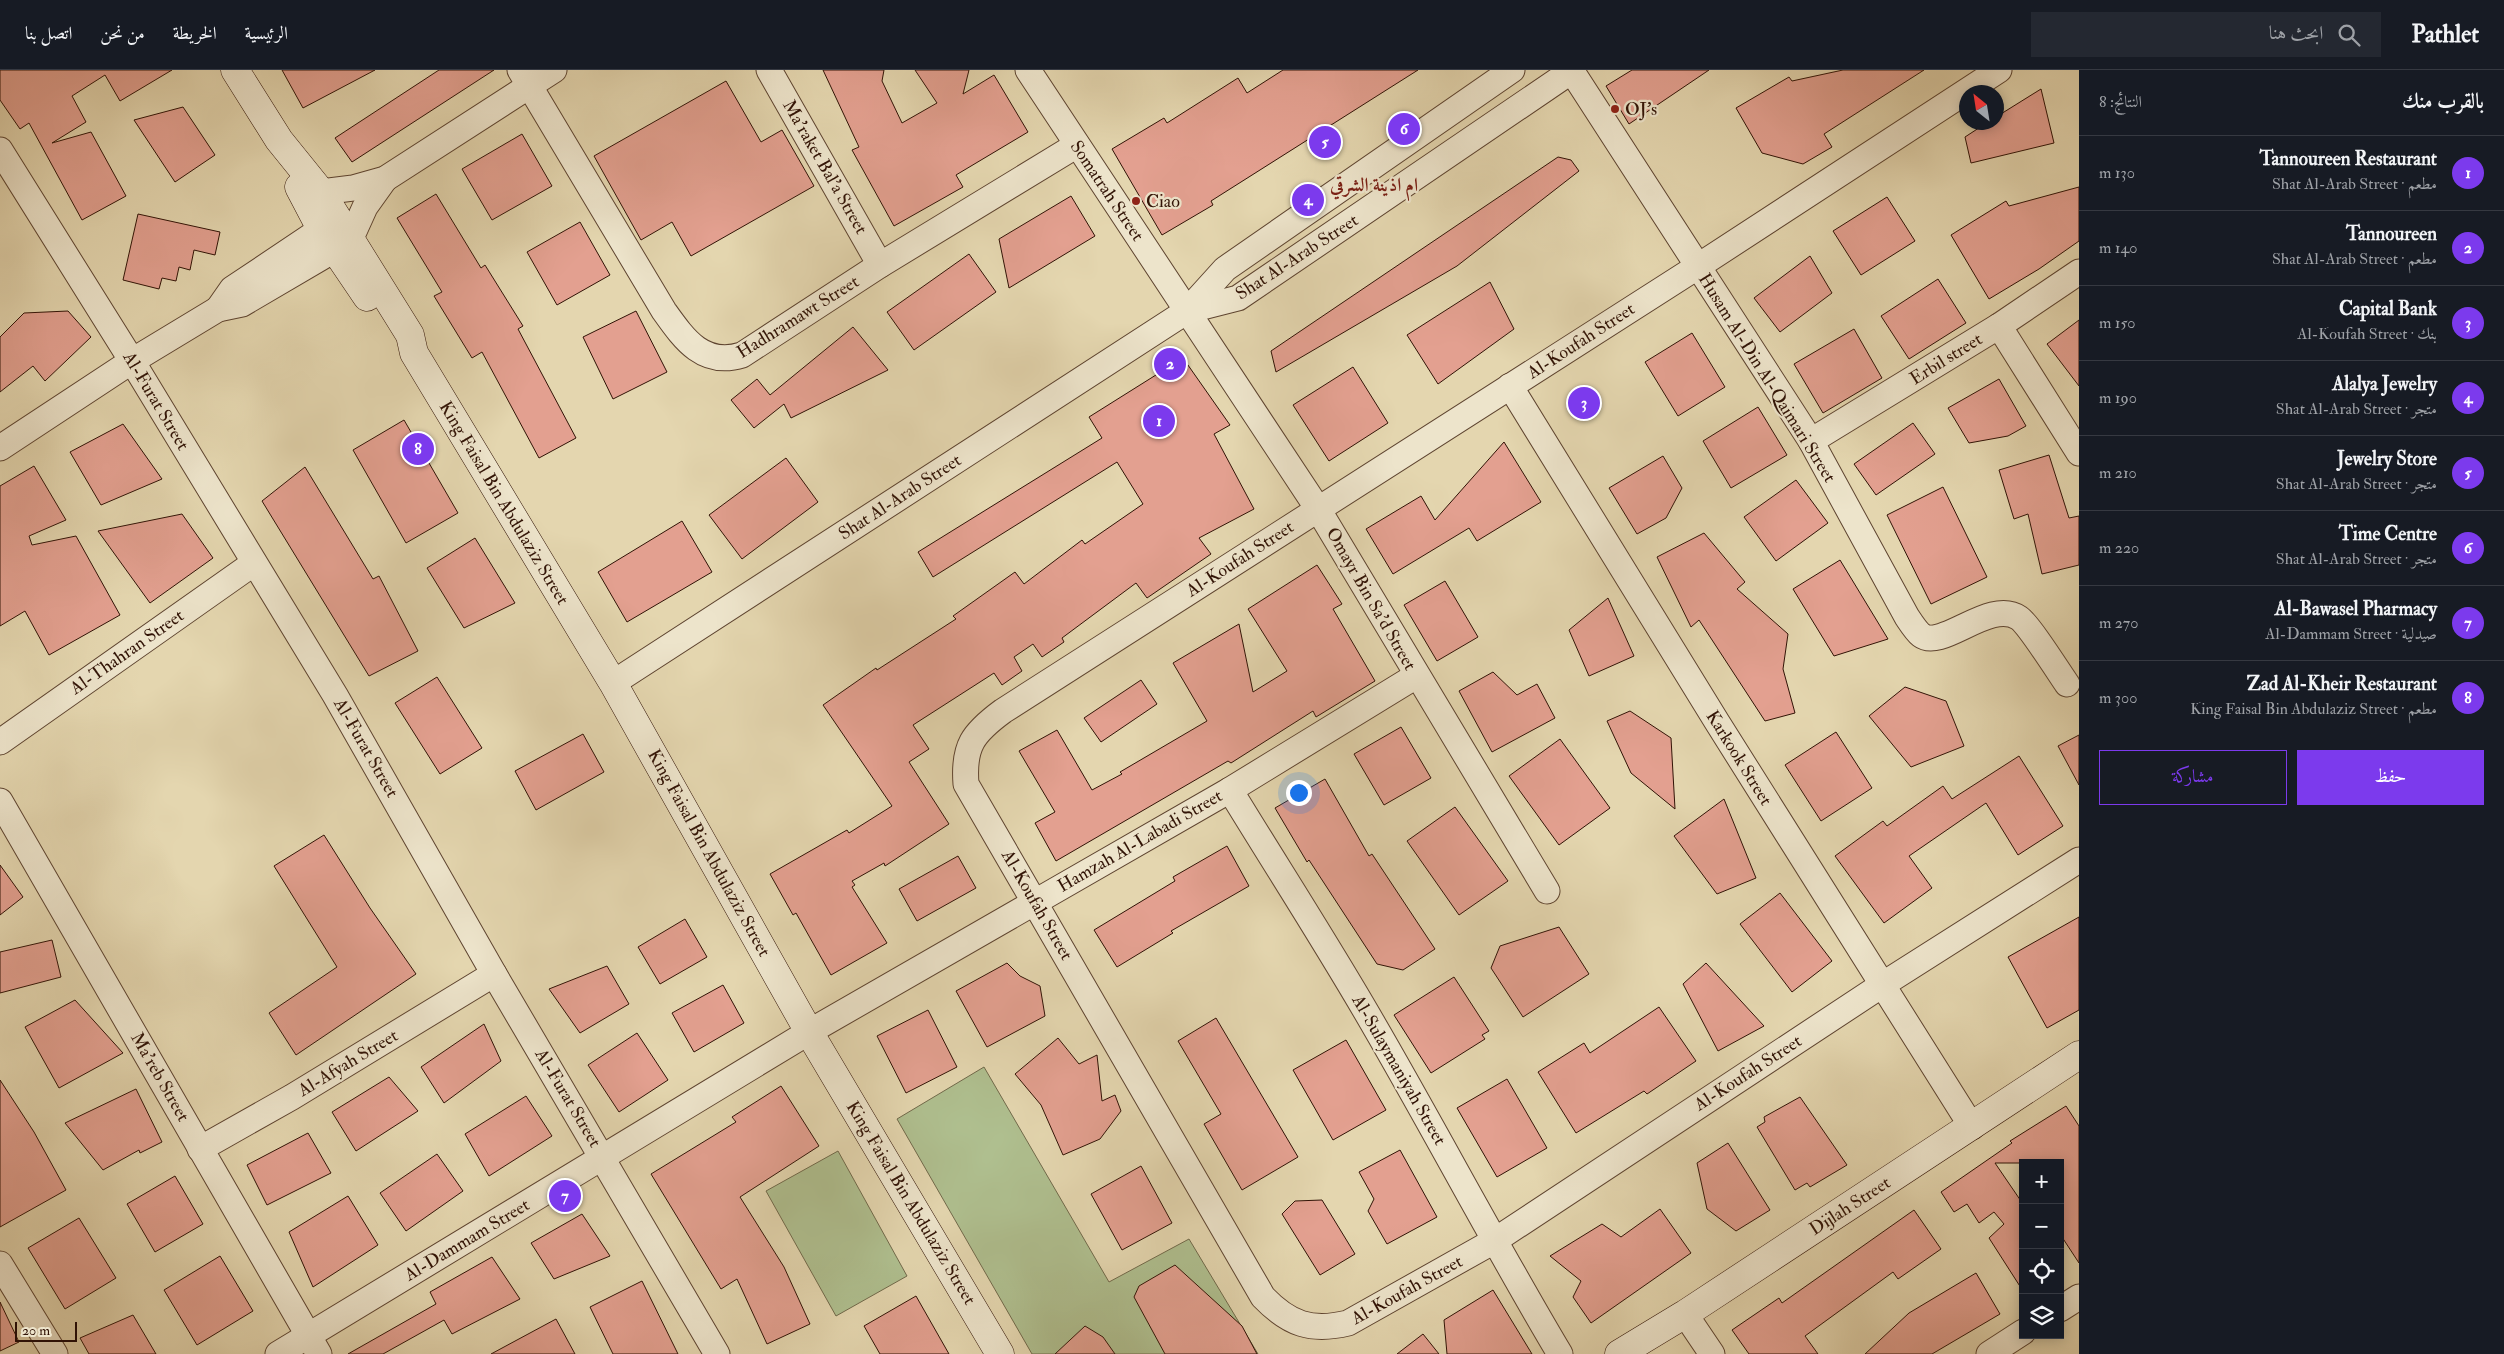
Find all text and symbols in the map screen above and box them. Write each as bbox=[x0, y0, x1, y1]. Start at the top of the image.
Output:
search box bbox=[2031, 12, 2381, 57]
text: Pathlet bbox=[2411, 19, 2479, 50]
text: ابحث هنا bbox=[2269, 21, 2323, 45]
icon: search bbox=[2335, 21, 2363, 49]
text: اتصل بنا bbox=[25, 22, 72, 45]
text: من نحن bbox=[100, 22, 145, 45]
text: الخريطة bbox=[173, 22, 217, 45]
text: الرئيسية bbox=[245, 22, 288, 45]
north arrow bbox=[1959, 85, 2004, 130]
text: بالقرب منك bbox=[2402, 88, 2484, 115]
text: النتائج: 8 bbox=[2099, 92, 2142, 112]
street label: Ma'raket Bal'a Street bbox=[777, 96, 873, 238]
place label: OJ's bbox=[1625, 98, 1657, 121]
marker: OJ's bbox=[1609, 103, 1621, 115]
pin: 6 bbox=[1388, 110, 1420, 148]
pin: 5 bbox=[1309, 123, 1341, 161]
street label: Somatrah Street bbox=[1065, 136, 1149, 246]
text: Tannoureen Restaurant bbox=[2260, 147, 2437, 171]
text: 130 m bbox=[2099, 163, 2135, 183]
text: 1 bbox=[2465, 163, 2471, 183]
district label: ام اذينة الشرقي bbox=[1329, 173, 1418, 202]
text: مطعم · Shat Al-Arab Street bbox=[2272, 174, 2437, 194]
pin: 4 bbox=[1292, 181, 1324, 219]
place label: Ciao bbox=[1146, 190, 1180, 213]
marker: Ciao bbox=[1130, 195, 1142, 207]
street label: Shat Al-Arab Street bbox=[1231, 209, 1363, 305]
text: Tannoureen bbox=[2346, 222, 2437, 246]
text: 140 m bbox=[2099, 238, 2137, 258]
text: 2 bbox=[2464, 238, 2472, 258]
text: مطعم · Shat Al-Arab Street bbox=[2272, 249, 2437, 269]
street label: Husam Al-Din Al-Qaimari Street bbox=[1693, 269, 1841, 487]
street label: Hadhramawt Street bbox=[733, 270, 864, 364]
text: Capital Bank bbox=[2339, 297, 2437, 321]
street label: Al-Koufah Street bbox=[1522, 298, 1639, 385]
text: 150 m bbox=[2099, 313, 2136, 333]
text: 3 bbox=[2465, 313, 2471, 333]
text: بنك · Al-Koufah Street bbox=[2297, 324, 2437, 344]
street label: Erbil street bbox=[1905, 328, 1987, 390]
pin: 2 bbox=[1154, 345, 1186, 383]
street label: Al-Furat Street bbox=[117, 347, 195, 455]
text: Alalya Jewelry bbox=[2332, 372, 2437, 396]
pin: 3 bbox=[1568, 384, 1600, 422]
text: 190 m bbox=[2099, 388, 2137, 408]
text: 4 bbox=[2464, 388, 2472, 408]
street label: King Faisal Bin Abdulaziz Street bbox=[434, 397, 574, 609]
text: متجر · Shat Al-Arab Street bbox=[2276, 399, 2437, 419]
pin: 1 bbox=[1143, 402, 1175, 440]
pin: 8 bbox=[402, 430, 434, 468]
text: Jewelry Store bbox=[2337, 447, 2437, 471]
street label: Shat Al-Arab Street bbox=[834, 449, 966, 545]
text: 210 m bbox=[2099, 463, 2137, 483]
text: 5 bbox=[2464, 463, 2472, 483]
text: متجر · Shat Al-Arab Street bbox=[2276, 474, 2437, 494]
street label: Al-Koufah Street bbox=[1181, 516, 1298, 603]
text: Time Centre bbox=[2339, 522, 2437, 546]
street label: Omayr Bin Sa'd Street bbox=[1321, 523, 1421, 675]
text: 220 m bbox=[2099, 538, 2139, 558]
text: 6 bbox=[2464, 538, 2472, 558]
text: متجر · Shat Al-Arab Street bbox=[2276, 549, 2437, 569]
text: Al-Bawasel Pharmacy bbox=[2275, 597, 2437, 621]
street label: Al-Thahran Street bbox=[65, 604, 189, 700]
text: 270 m bbox=[2099, 613, 2138, 633]
text: 7 bbox=[2464, 613, 2472, 633]
text: صيدلية · Al-Dammam Street bbox=[2265, 624, 2437, 644]
text: Zad Al-Kheir Restaurant bbox=[2247, 672, 2437, 696]
text: 300 m bbox=[2099, 688, 2137, 708]
text: 8 bbox=[2464, 688, 2472, 708]
street label: Al-Furat Street bbox=[328, 693, 404, 802]
text: مطعم · King Faisal Bin Abdulaziz Street bbox=[2190, 699, 2437, 719]
street label: Karkook Street bbox=[1701, 706, 1777, 810]
street label: King Faisal Bin Abdulaziz Street bbox=[642, 745, 776, 961]
button: مشاركة bbox=[2099, 750, 2287, 805]
button: حفظ bbox=[2297, 750, 2484, 805]
your location bbox=[1286, 780, 1312, 806]
street label: Hamzah Al-Labadi Street bbox=[1053, 784, 1227, 898]
street label: Al-Koufah Street bbox=[996, 845, 1078, 964]
street label: Al-Sulaymaniyah Street bbox=[1346, 990, 1452, 1149]
street label: Al-Afyah Street bbox=[293, 1024, 402, 1102]
street label: Ma'reb Street bbox=[125, 1028, 195, 1126]
street label: Al-Koufah Street bbox=[1689, 1030, 1806, 1117]
street label: Al-Furat Street bbox=[529, 1044, 607, 1152]
street label: King Faisal Bin Abdulaziz Street bbox=[841, 1097, 981, 1309]
map controls bbox=[2019, 1159, 2064, 1339]
button: + bbox=[2019, 1159, 2064, 1204]
street label: Dijlah Street bbox=[1805, 1171, 1895, 1241]
pin: 7 bbox=[549, 1177, 581, 1215]
street label: Al-Dammam Street bbox=[399, 1193, 534, 1287]
button: − bbox=[2019, 1204, 2064, 1249]
button: locate bbox=[2019, 1249, 2064, 1294]
street label: Al-Koufah Street bbox=[1346, 1250, 1467, 1331]
button: layers bbox=[2019, 1294, 2064, 1339]
scale bar bbox=[15, 1319, 78, 1342]
text: 20 m bbox=[22, 1322, 50, 1339]

